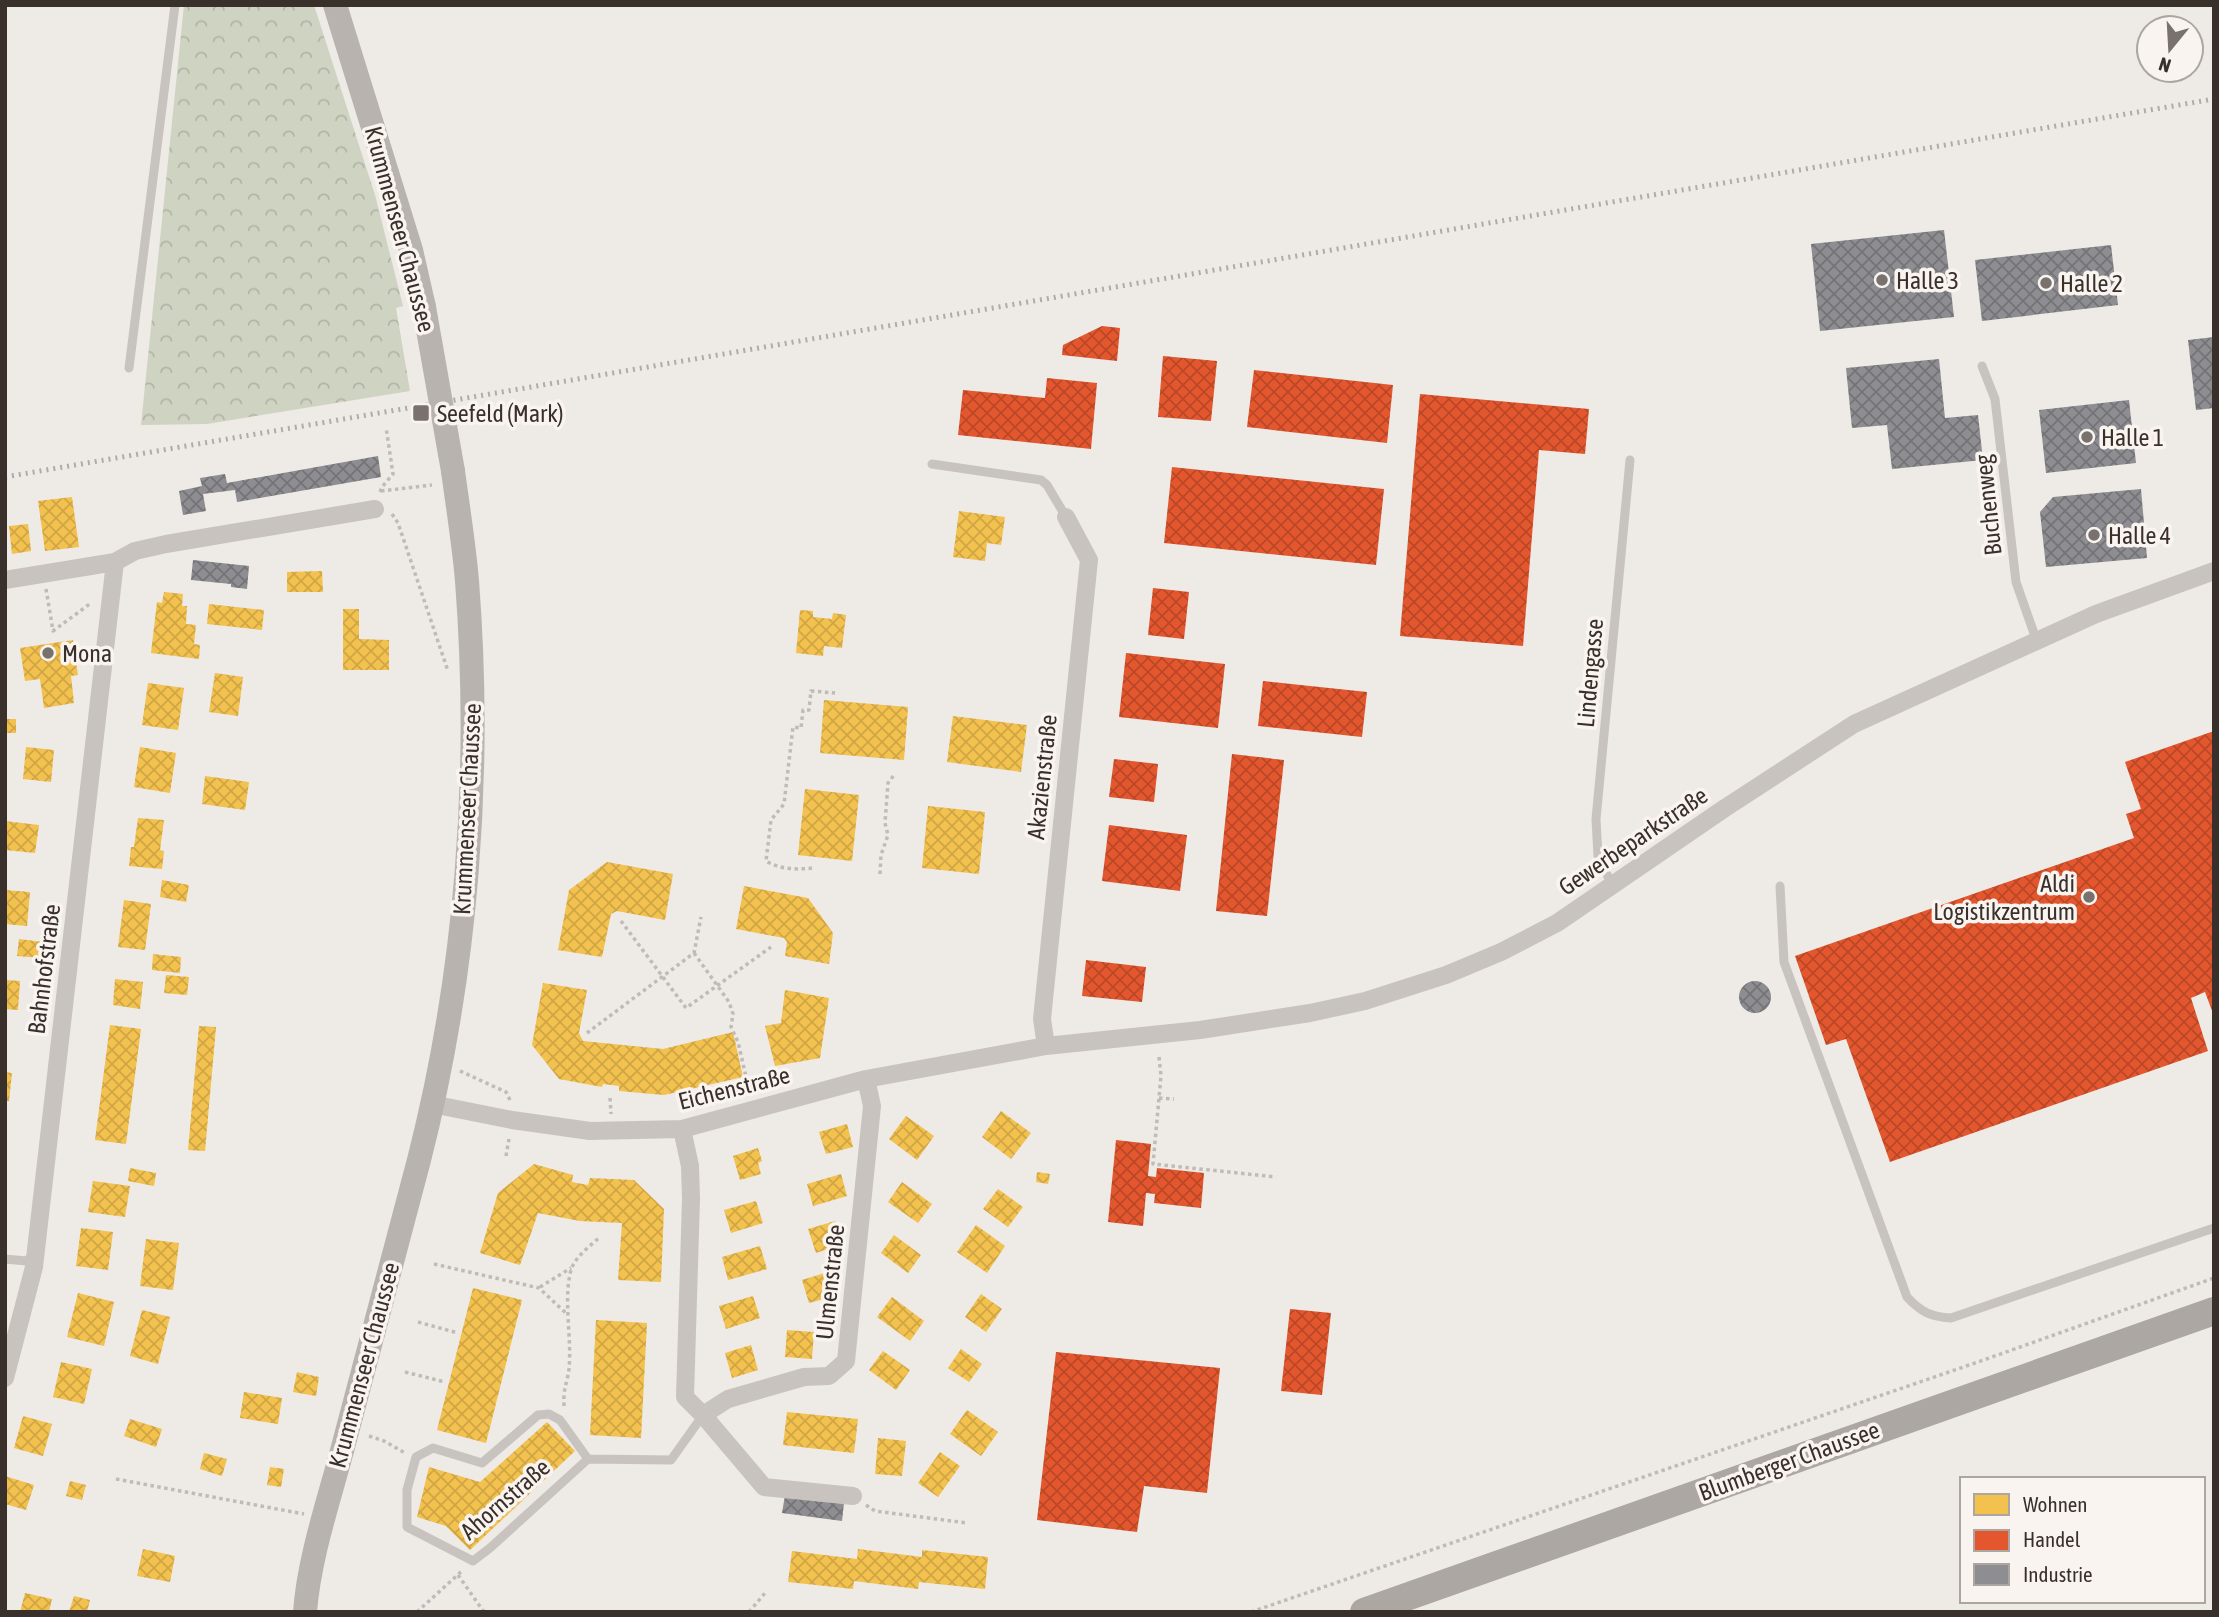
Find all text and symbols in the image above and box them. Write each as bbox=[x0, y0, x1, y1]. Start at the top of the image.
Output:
north arrow bbox=[2135, 14, 2205, 84]
text: N bbox=[2156, 53, 2173, 77]
street label: Krummenseer Chaussee bbox=[360, 123, 440, 335]
place label: Halle 3 bbox=[1896, 267, 1959, 294]
place label: Halle 2 bbox=[2060, 270, 2123, 297]
marker: Halle 3 bbox=[1874, 272, 1890, 288]
marker: Halle 2 bbox=[2038, 275, 2054, 291]
place label: Seefeld (Mark) bbox=[437, 400, 563, 427]
marker: Seefeld (Mark) bbox=[411, 403, 431, 423]
place label: Halle 1 bbox=[2101, 424, 2164, 451]
marker: Halle 1 bbox=[2079, 429, 2095, 445]
street label: Buchenweg bbox=[1969, 453, 2007, 557]
place label: Halle 4 bbox=[2108, 522, 2171, 549]
marker: Halle 4 bbox=[2086, 527, 2102, 543]
street label: Lindengasse bbox=[1572, 617, 1608, 729]
place label: Mona bbox=[62, 640, 112, 667]
marker: Mona bbox=[40, 645, 56, 661]
street label: Krummenseer Chaussee bbox=[448, 703, 486, 915]
street label: Akazienstraße bbox=[1022, 713, 1062, 841]
street label: Gewerbeparkstraße bbox=[1554, 781, 1712, 901]
place label: Aldi Logistikzentrum bbox=[1933, 870, 2075, 925]
marker: Aldi Logistikzentrum bbox=[2081, 889, 2097, 905]
street label: Bahnhofstraße bbox=[23, 902, 65, 1036]
street label: Eichenstraße bbox=[675, 1061, 793, 1115]
street label: Ulmenstraße bbox=[811, 1223, 849, 1341]
street label: Krummenseer Chaussee bbox=[324, 1259, 404, 1471]
street label: Blumberger Chaussee bbox=[1695, 1416, 1883, 1506]
street label: Ahornstraße bbox=[455, 1453, 555, 1545]
legend bbox=[1960, 1477, 2205, 1603]
text: Wohnen bbox=[2023, 1492, 2088, 1516]
text: Handel bbox=[2023, 1527, 2081, 1551]
text: Industrie bbox=[2023, 1562, 2093, 1586]

